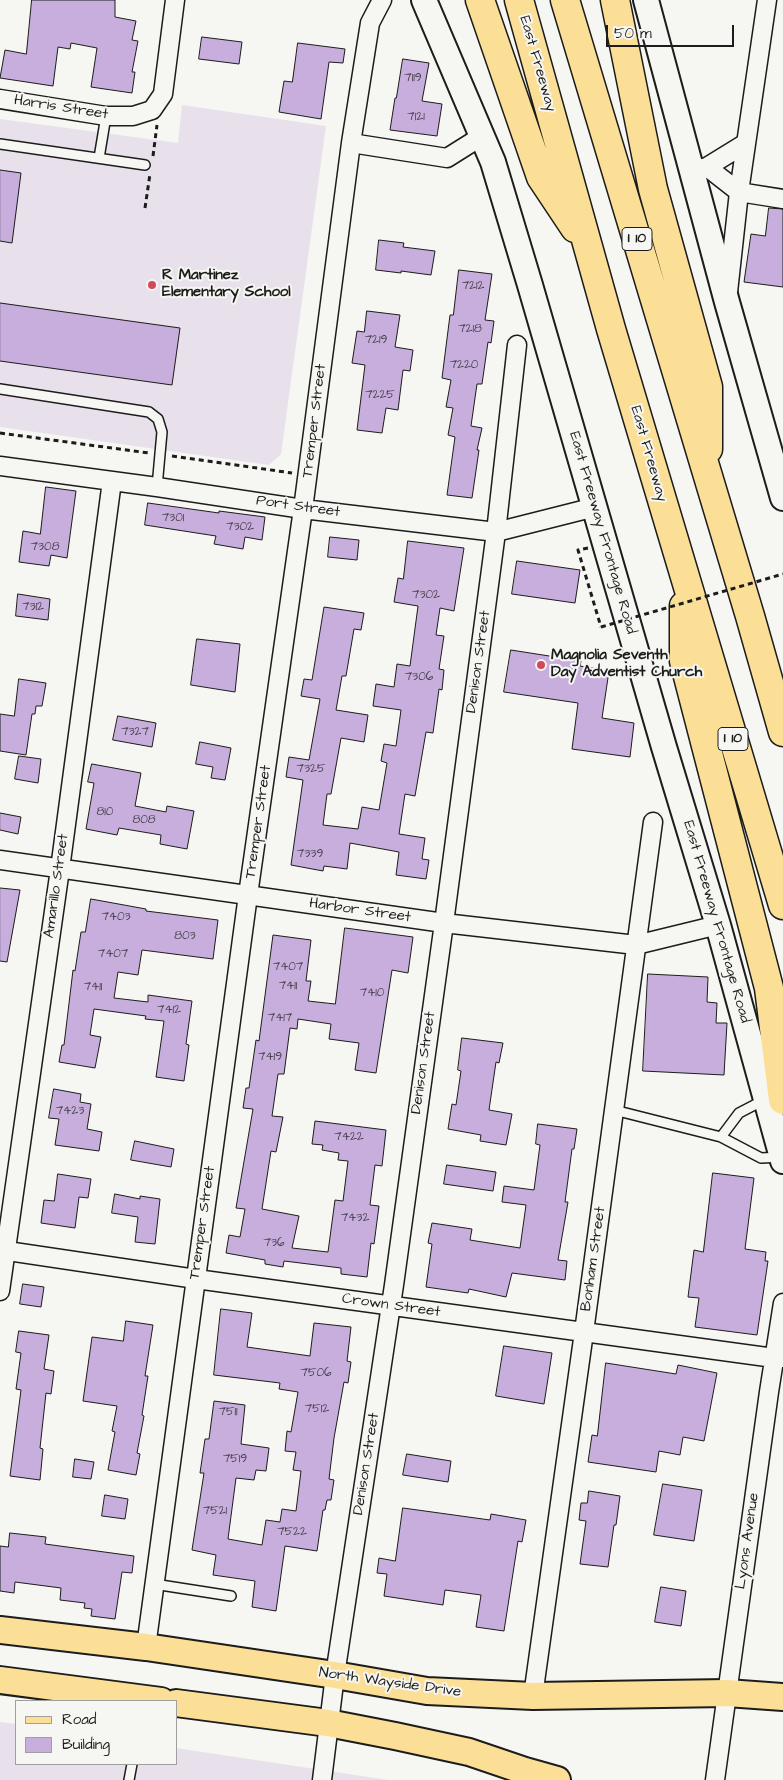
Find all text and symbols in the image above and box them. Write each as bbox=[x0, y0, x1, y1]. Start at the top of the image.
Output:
street label: East Freeway bbox=[515, 14, 559, 114]
scale bar bbox=[608, 15, 736, 47]
text: 50 m bbox=[614, 23, 652, 44]
house number: 7119 bbox=[404, 71, 422, 85]
street label: Harris Street bbox=[13, 92, 109, 124]
house number: 7121 bbox=[407, 110, 425, 124]
road number: I 10 bbox=[622, 228, 652, 250]
place label: R Martinez Elementary School bbox=[162, 267, 291, 302]
marker: R Martinez Elementary School bbox=[146, 279, 158, 291]
house number: 7212 bbox=[462, 279, 484, 293]
house number: 7218 bbox=[458, 322, 482, 336]
house number: 7219 bbox=[365, 333, 387, 347]
house number: 7220 bbox=[450, 358, 478, 372]
street label: Tremper Street bbox=[299, 363, 331, 479]
house number: 7225 bbox=[365, 388, 395, 402]
street label: East Freeway bbox=[626, 404, 670, 504]
street label: East Freeway Frontage Road bbox=[564, 430, 640, 636]
street label: Port Street bbox=[255, 492, 341, 522]
house number: 7301 bbox=[162, 511, 184, 525]
house number: 7302 bbox=[226, 520, 254, 534]
house number: 7308 bbox=[31, 540, 59, 554]
house number: 7302 bbox=[412, 588, 440, 602]
house number: 7312 bbox=[22, 600, 44, 614]
street label: Denison Street bbox=[463, 610, 495, 714]
place label: Magnolia Seventh Day Adventist Church bbox=[551, 647, 702, 682]
marker: Magnolia Seventh Day Adventist Church bbox=[535, 659, 547, 671]
house number: 7306 bbox=[405, 670, 433, 684]
house number: 7327 bbox=[121, 725, 149, 739]
road number: I 10 bbox=[718, 728, 748, 751]
house number: 7325 bbox=[297, 762, 325, 776]
street label: Tremper Street bbox=[242, 764, 276, 880]
house number: 810 bbox=[97, 805, 113, 819]
house number: 808 bbox=[132, 813, 156, 827]
street label: East Freeway Frontage Road bbox=[678, 819, 754, 1025]
street label: Amarillo Street bbox=[41, 833, 73, 939]
house number: 7339 bbox=[297, 847, 323, 861]
street label: Harbor Street bbox=[308, 895, 412, 927]
house number: 7403 bbox=[101, 910, 131, 924]
house number: 803 bbox=[174, 929, 196, 943]
house number: 7407 bbox=[98, 947, 128, 961]
house number: 7407 bbox=[273, 960, 303, 974]
house number: 7411 bbox=[279, 979, 297, 993]
house number: 7411 bbox=[84, 980, 102, 994]
house number: 7410 bbox=[360, 986, 384, 1000]
house number: 7412 bbox=[157, 1003, 181, 1017]
house number: 7417 bbox=[268, 1011, 292, 1025]
street label: Denison Street bbox=[408, 1011, 440, 1115]
house number: 7419 bbox=[258, 1050, 282, 1064]
house number: 7423 bbox=[56, 1104, 84, 1118]
house number: 7422 bbox=[334, 1130, 364, 1144]
street label: Tremper Street bbox=[186, 1165, 220, 1281]
street label: Bonham Street bbox=[578, 1205, 610, 1313]
house number: 7432 bbox=[341, 1211, 369, 1225]
house number: 736 bbox=[263, 1236, 285, 1250]
street label: Crown Street bbox=[341, 1290, 441, 1322]
house number: 7506 bbox=[301, 1366, 331, 1380]
house number: 7512 bbox=[305, 1402, 329, 1416]
house number: 7511 bbox=[219, 1405, 237, 1419]
street label: Denison Street bbox=[350, 1412, 384, 1516]
house number: 7519 bbox=[223, 1452, 247, 1466]
street label: Lyons Avenue bbox=[732, 1492, 764, 1590]
house number: 7521 bbox=[203, 1504, 227, 1518]
house number: 7522 bbox=[277, 1525, 307, 1539]
street label: North Wayside Drive bbox=[318, 1664, 462, 1702]
legend bbox=[15, 1700, 178, 1765]
text: Road bbox=[62, 1709, 96, 1730]
text: Building bbox=[62, 1734, 110, 1755]

